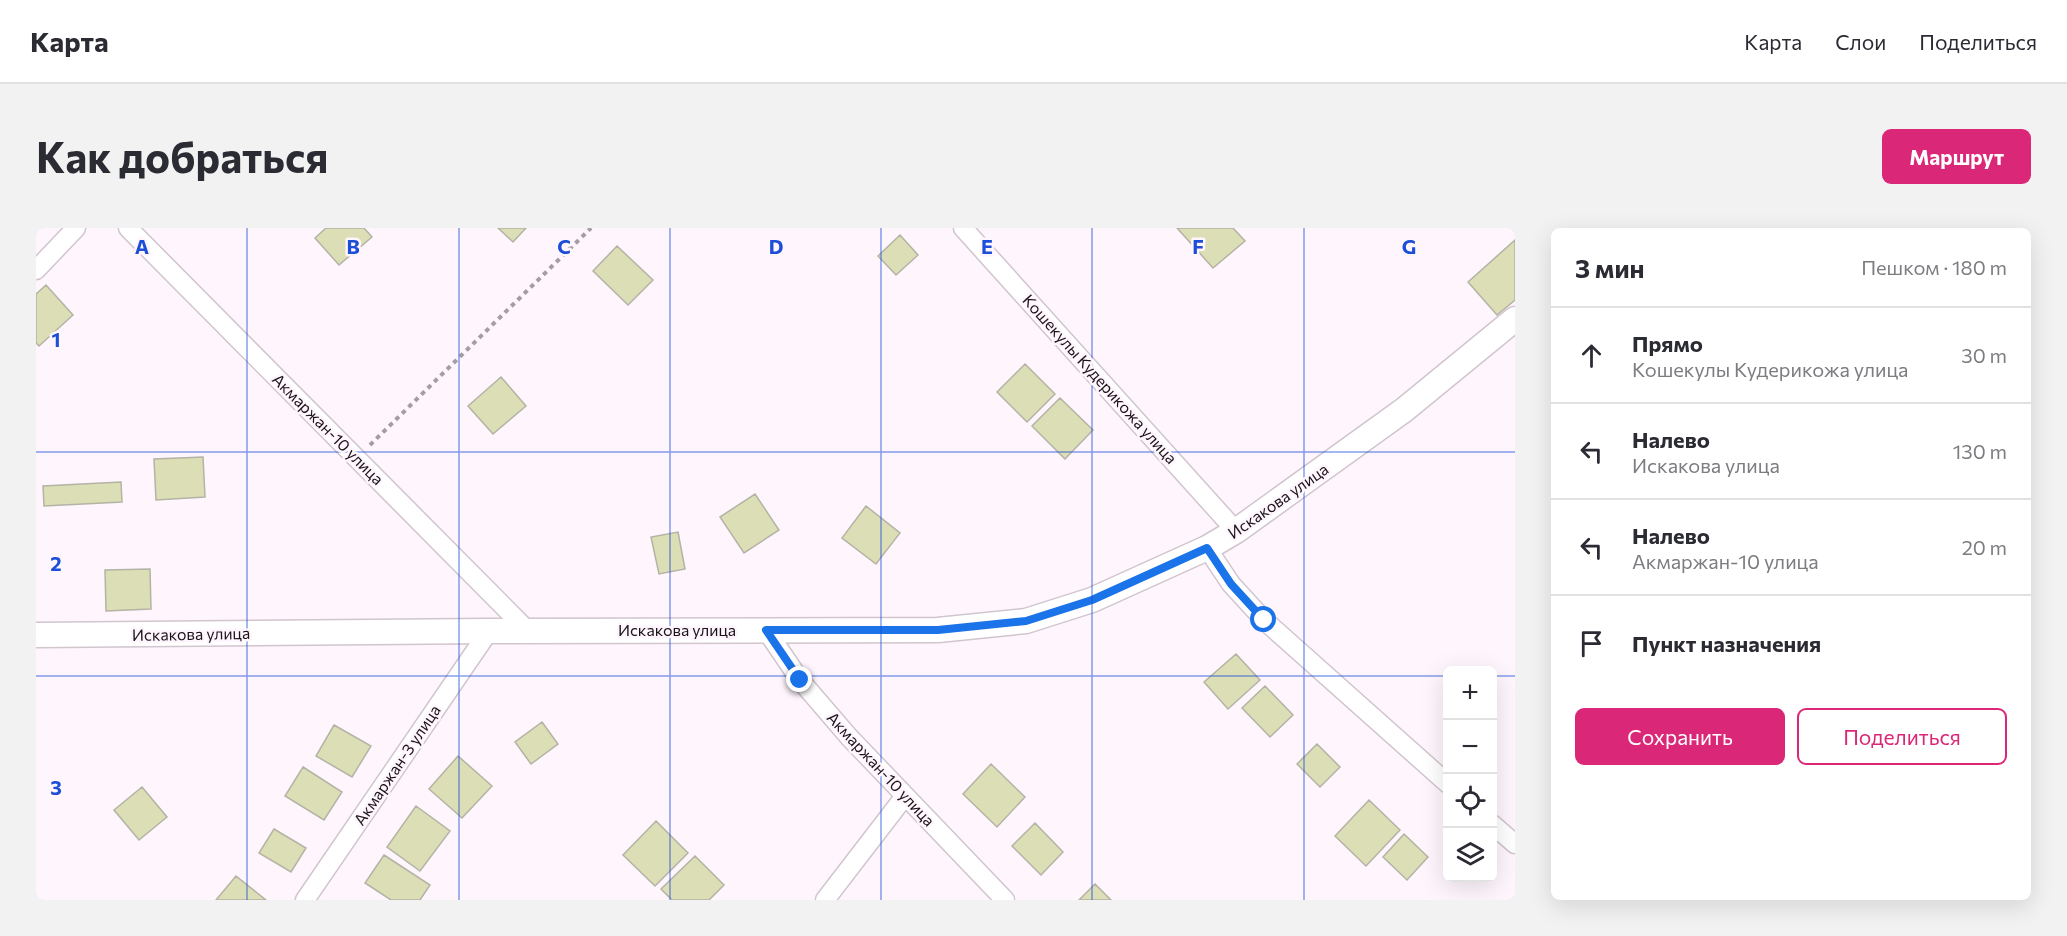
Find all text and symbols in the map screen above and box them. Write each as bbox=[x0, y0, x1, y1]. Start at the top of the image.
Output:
text: Карта bbox=[30, 24, 109, 58]
text: Карта bbox=[1744, 29, 1802, 54]
text: Слои bbox=[1835, 29, 1886, 54]
text: Поделиться bbox=[1919, 29, 2037, 54]
button: Маршрут bbox=[1882, 129, 2031, 184]
text: Как добраться bbox=[36, 130, 328, 182]
text: A bbox=[135, 234, 149, 258]
text: B bbox=[346, 234, 360, 258]
text: C bbox=[557, 234, 571, 258]
text: D bbox=[769, 234, 783, 258]
text: E bbox=[981, 234, 993, 258]
text: F bbox=[1192, 234, 1204, 258]
text: G bbox=[1402, 234, 1416, 258]
text: 3 мин bbox=[1575, 252, 1645, 283]
text: Пешком · 180 m bbox=[1861, 255, 2007, 279]
street label: Кошекулы Кудерикожа улица bbox=[1019, 290, 1181, 467]
text: 1 bbox=[51, 327, 61, 351]
text: Прямо bbox=[1632, 330, 1703, 357]
icon: ahead bbox=[1575, 339, 1608, 372]
text: 30 m bbox=[1961, 343, 2007, 367]
text: Кошекулы Кудерикожа улица bbox=[1632, 357, 1908, 381]
street label: Акмаржан-10 улица bbox=[269, 369, 388, 488]
text: Налево bbox=[1632, 426, 1710, 453]
icon: left bbox=[1575, 435, 1608, 468]
text: 130 m bbox=[1953, 439, 2007, 463]
text: Искакова улица bbox=[1632, 453, 1780, 477]
street label: Искакова улица bbox=[1224, 459, 1332, 542]
text: Налево bbox=[1632, 522, 1710, 549]
icon: left bbox=[1575, 531, 1608, 564]
text: 20 m bbox=[1962, 535, 2007, 559]
text: Акмаржан-10 улица bbox=[1632, 549, 1819, 573]
text: 2 bbox=[50, 551, 62, 575]
route start bbox=[1250, 606, 1276, 632]
street label: Искакова улица bbox=[618, 620, 736, 639]
street label: Искакова улица bbox=[132, 623, 250, 644]
icon: arrive bbox=[1575, 627, 1608, 660]
text: Пункт назначения bbox=[1632, 630, 1821, 657]
route end bbox=[786, 666, 812, 692]
map controls bbox=[1443, 666, 1497, 882]
button: + bbox=[1443, 666, 1497, 720]
street label: Акмаржан-3 улица bbox=[349, 701, 444, 829]
street label: Акмаржан-10 улица bbox=[824, 708, 939, 830]
button: Сохранить bbox=[1575, 708, 1785, 765]
button: Поделиться bbox=[1797, 708, 2007, 765]
button: − bbox=[1443, 720, 1497, 774]
button: locate bbox=[1443, 774, 1497, 828]
text: 3 bbox=[50, 775, 62, 799]
button: layers bbox=[1443, 828, 1497, 882]

